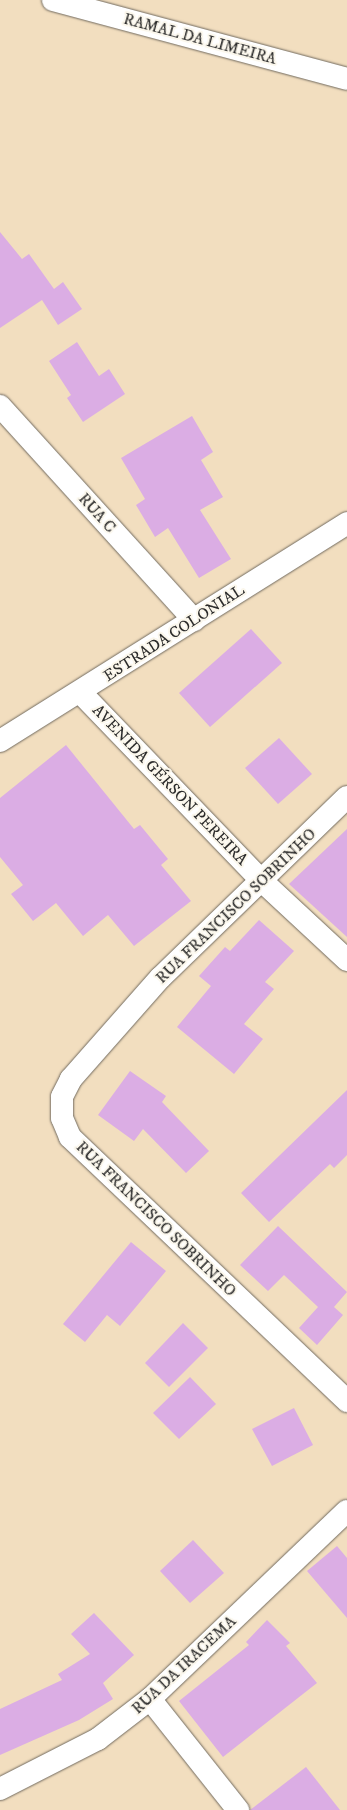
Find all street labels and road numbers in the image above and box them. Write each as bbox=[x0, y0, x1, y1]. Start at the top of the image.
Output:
street label: RAMAL DA LIMEIRA bbox=[121, 9, 279, 69]
street label: RUA C bbox=[74, 489, 120, 537]
street label: ESTRADA COLONIAL bbox=[100, 580, 248, 686]
street label: AVENIDA GÉRSON PEREIRA bbox=[88, 701, 252, 869]
street label: RUA FRANCISCO SOBRINHO bbox=[152, 824, 320, 988]
street label: RUA FRANCISCO SOBRINHO bbox=[72, 1137, 240, 1301]
street label: RUA DA IRACEMA bbox=[128, 1612, 240, 1718]

